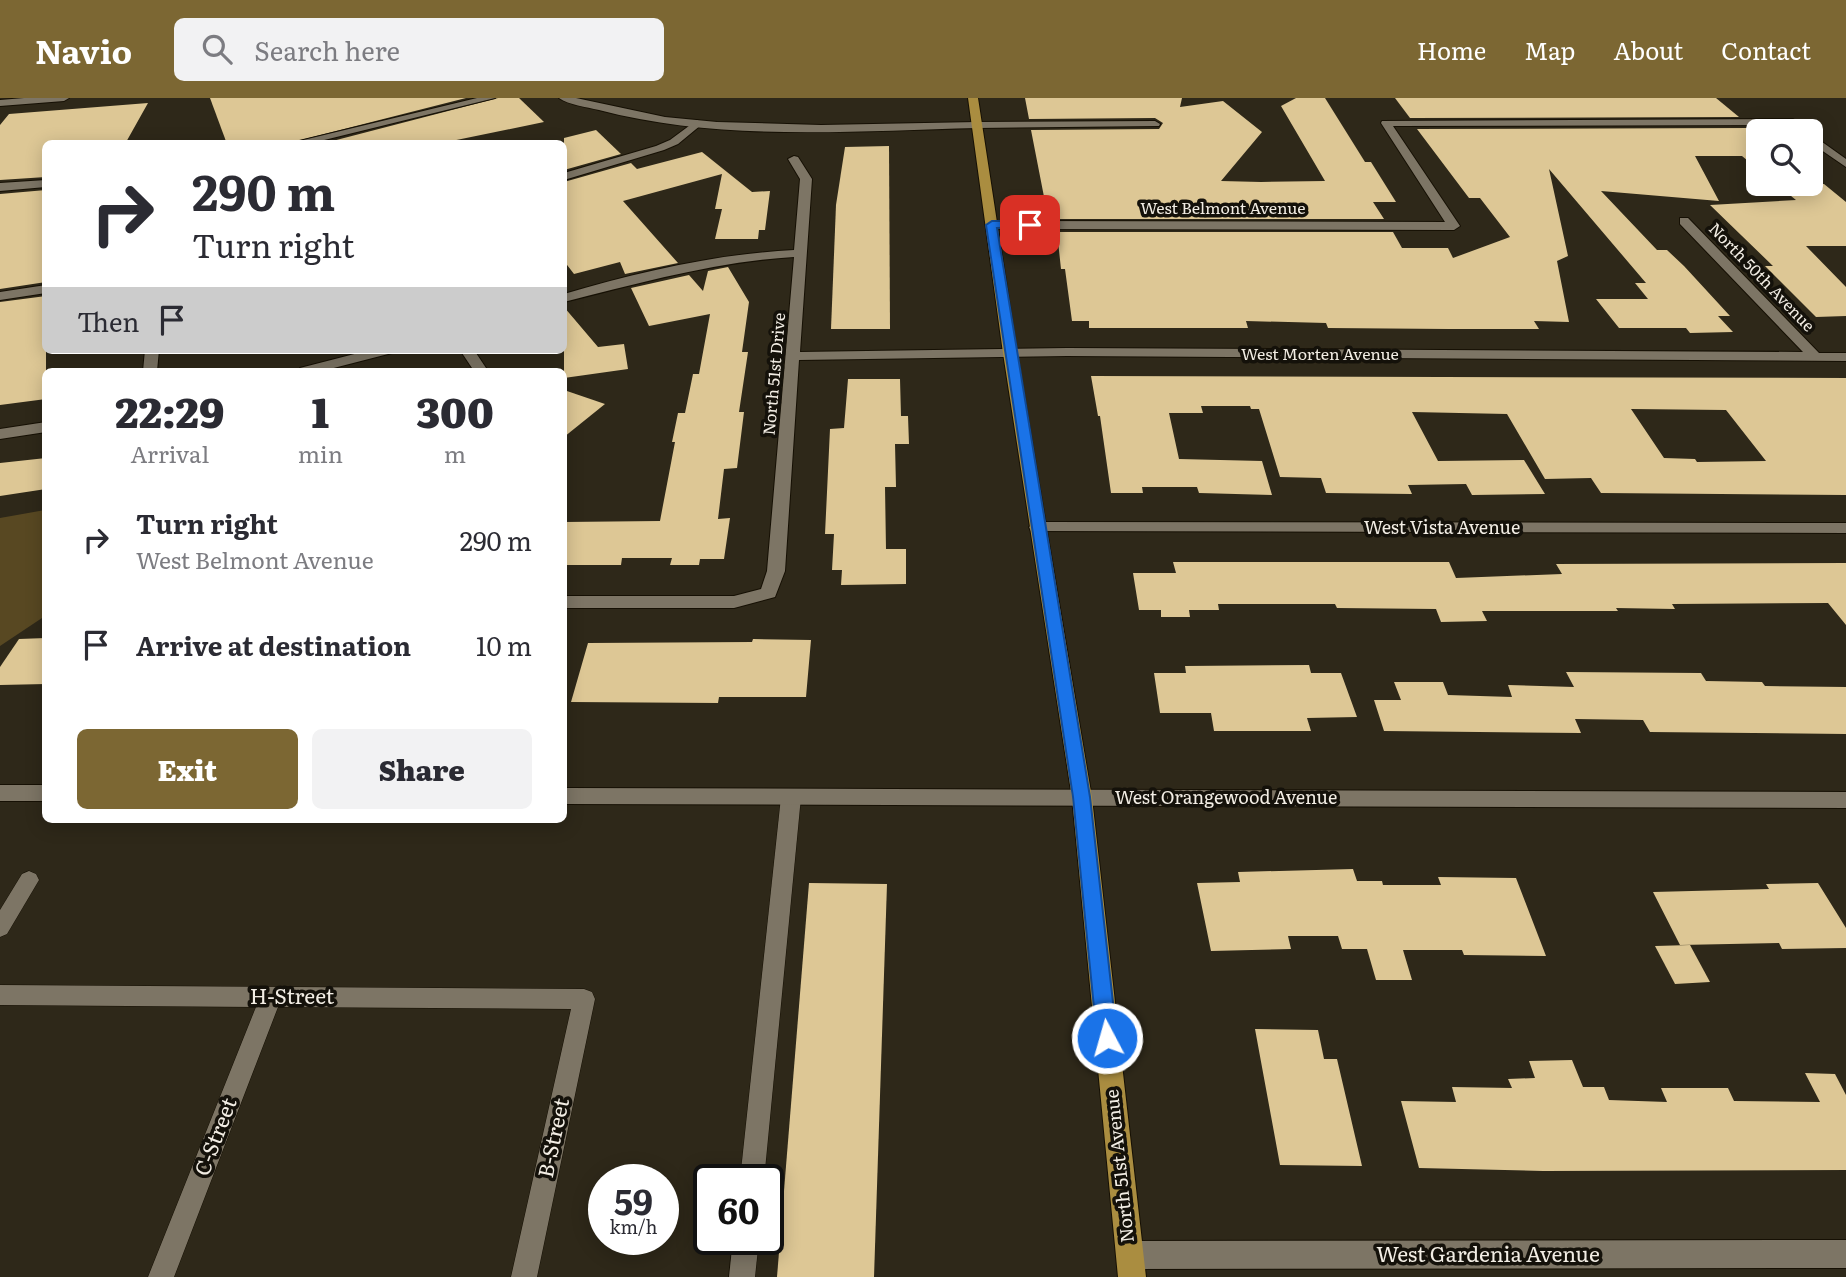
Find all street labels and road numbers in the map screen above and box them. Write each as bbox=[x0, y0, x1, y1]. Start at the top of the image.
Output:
street label: West Belmont Avenue bbox=[1140, 195, 1306, 219]
street label: North 50th Avenue bbox=[1704, 216, 1821, 336]
street label: North 51st Drive bbox=[756, 312, 790, 436]
street label: West Morten Avenue bbox=[1241, 341, 1399, 365]
street label: West Vista Avenue bbox=[1364, 513, 1520, 540]
street label: West Orangewood Avenue bbox=[1115, 783, 1337, 810]
street label: H-Street bbox=[250, 979, 335, 1010]
street label: North 51st Avenue bbox=[1097, 1088, 1140, 1244]
street label: C-Street bbox=[185, 1092, 243, 1180]
street label: B-Street bbox=[528, 1094, 575, 1180]
street label: West Gardenia Avenue bbox=[1376, 1237, 1600, 1268]

